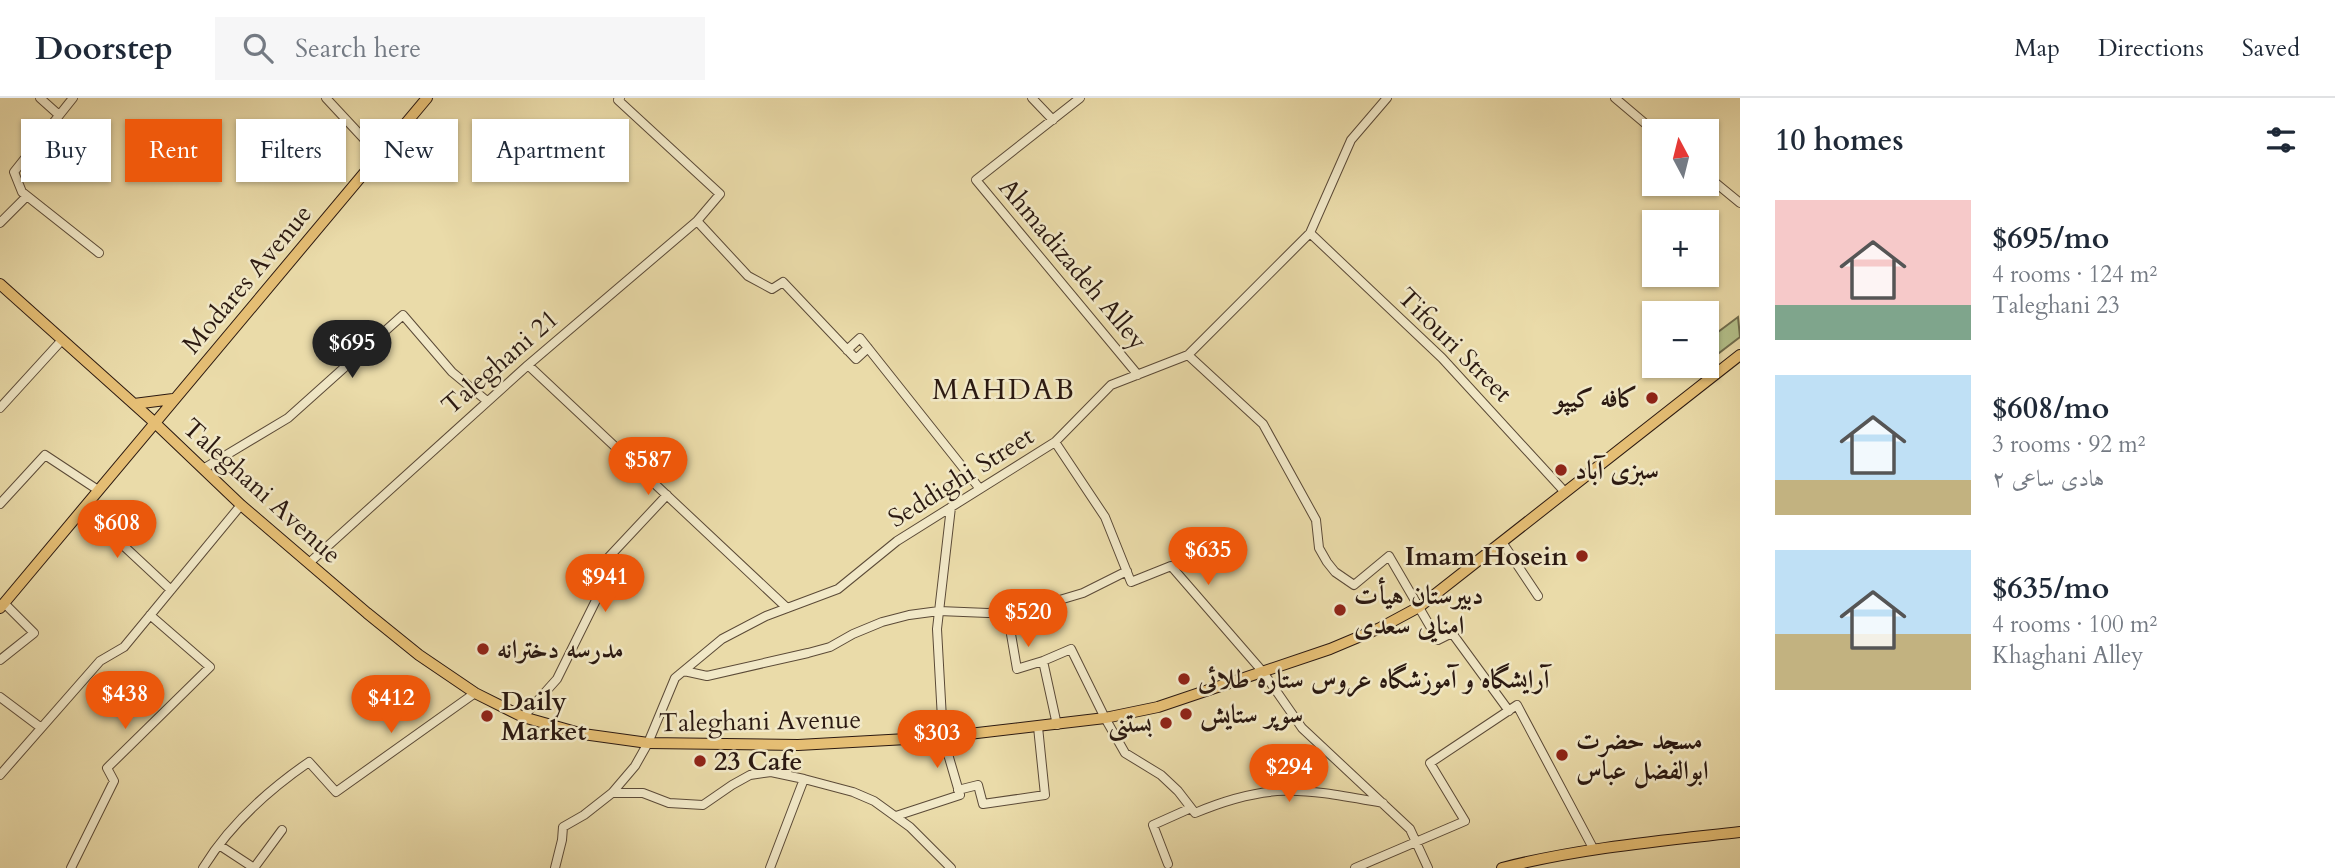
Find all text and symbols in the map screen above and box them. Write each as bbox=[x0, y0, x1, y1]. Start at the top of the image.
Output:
search box bbox=[215, 17, 705, 80]
text: Doorstep bbox=[35, 26, 173, 71]
icon: search bbox=[239, 29, 277, 67]
text: Search here bbox=[295, 31, 421, 66]
text: Map bbox=[2014, 32, 2060, 65]
text: Directions bbox=[2098, 32, 2204, 65]
text: Saved bbox=[2242, 32, 2300, 65]
chip: Buy bbox=[21, 119, 111, 182]
chip: Rent bbox=[125, 119, 222, 182]
chip: Filters bbox=[236, 119, 346, 182]
chip: New bbox=[360, 119, 458, 182]
chip: Apartment bbox=[472, 119, 629, 182]
north arrow bbox=[1642, 119, 1718, 196]
map controls bbox=[1642, 119, 1719, 378]
text: 10 homes bbox=[1775, 120, 1904, 161]
icon: filters bbox=[2262, 121, 2300, 159]
street label: Ahmadizadeh Alley bbox=[991, 171, 1155, 357]
street label: Modares Avenue bbox=[174, 197, 320, 361]
button: + bbox=[1642, 210, 1719, 287]
text: $695/mo bbox=[1992, 218, 2109, 259]
icon: home bbox=[1831, 228, 1915, 312]
text: 4 rooms · 124 m² bbox=[1992, 259, 2157, 290]
street label: Tifouri Street bbox=[1390, 280, 1520, 410]
text: Taleghani 23 bbox=[1992, 290, 2120, 321]
street label: Taleghani 21 bbox=[434, 301, 566, 423]
button: − bbox=[1642, 301, 1719, 378]
pin: $695 bbox=[311, 320, 393, 380]
text: $695 bbox=[328, 327, 376, 358]
district label: MAHDAB bbox=[932, 371, 1076, 409]
place label: کافه کیپو bbox=[1552, 381, 1638, 416]
text: $608/mo bbox=[1992, 388, 2109, 429]
marker: کافه کیپو bbox=[1644, 390, 1660, 406]
icon: home bbox=[1831, 403, 1915, 487]
street label: Taleghani Avenue bbox=[175, 410, 349, 572]
street label: Seddighi Street bbox=[882, 418, 1040, 536]
text: 3 rooms · 92 m² bbox=[1992, 429, 2145, 460]
pin: $587 bbox=[607, 438, 689, 497]
text: $587 bbox=[624, 444, 672, 475]
place label: سبزی آباد bbox=[1575, 453, 1659, 488]
marker: سبزی آباد bbox=[1553, 462, 1569, 478]
text: هادی ساعی ۲ bbox=[1992, 463, 2104, 494]
pin: $608 bbox=[76, 500, 158, 560]
text: $608 bbox=[93, 507, 141, 538]
pin: $635 bbox=[1167, 528, 1249, 587]
text: $635 bbox=[1184, 534, 1232, 565]
place label: Imam Hosein bbox=[1405, 539, 1568, 574]
marker: Imam Hosein bbox=[1574, 548, 1590, 564]
pin: $941 bbox=[564, 554, 646, 614]
text: $941 bbox=[581, 561, 629, 592]
text: $635/mo bbox=[1992, 568, 2109, 609]
place label: دبیرستان هیأت امنایی سعدی bbox=[1354, 577, 1484, 643]
icon: home bbox=[1831, 578, 1915, 662]
pin: $520 bbox=[987, 589, 1069, 649]
text: $520 bbox=[1004, 596, 1052, 627]
marker: دبیرستان هیأت امنایی سعدی bbox=[1332, 602, 1348, 618]
text: 4 rooms · 100 m² bbox=[1992, 609, 2157, 640]
place label: مدرسه دخترانه bbox=[497, 632, 624, 667]
text: Khaghani Alley bbox=[1992, 640, 2144, 671]
marker: مدرسه دخترانه bbox=[475, 641, 491, 657]
place label: آرایشگاه و آموزشگاه عروس ستاره طلائی bbox=[1197, 662, 1553, 698]
marker: آرایشگاه و آموزشگاه عروس ستاره طلائی bbox=[1176, 671, 1192, 687]
pin: $438 bbox=[84, 672, 166, 731]
pin: $412 bbox=[350, 676, 432, 735]
text: $438 bbox=[101, 678, 149, 709]
text: $412 bbox=[367, 682, 415, 713]
place label: Daily Market bbox=[501, 684, 587, 749]
place label: سوپر ستایش bbox=[1200, 697, 1303, 732]
street label: Taleghani Avenue bbox=[659, 702, 861, 740]
place label: بستنی bbox=[1108, 706, 1152, 742]
marker: سوپر ستایش bbox=[1178, 706, 1194, 722]
marker: Daily Market bbox=[479, 708, 495, 724]
pin: $303 bbox=[896, 710, 978, 770]
marker: بستنی bbox=[1158, 715, 1174, 731]
text: $303 bbox=[913, 717, 961, 748]
place label: مسجد حضرت ابوالفضل عباس bbox=[1576, 723, 1709, 789]
place label: 23 Cafe bbox=[714, 744, 802, 779]
pin: $294 bbox=[1248, 744, 1330, 804]
marker: مسجد حضرت ابوالفضل عباس bbox=[1554, 747, 1570, 763]
text: $294 bbox=[1265, 751, 1313, 782]
marker: 23 Cafe bbox=[692, 753, 708, 769]

